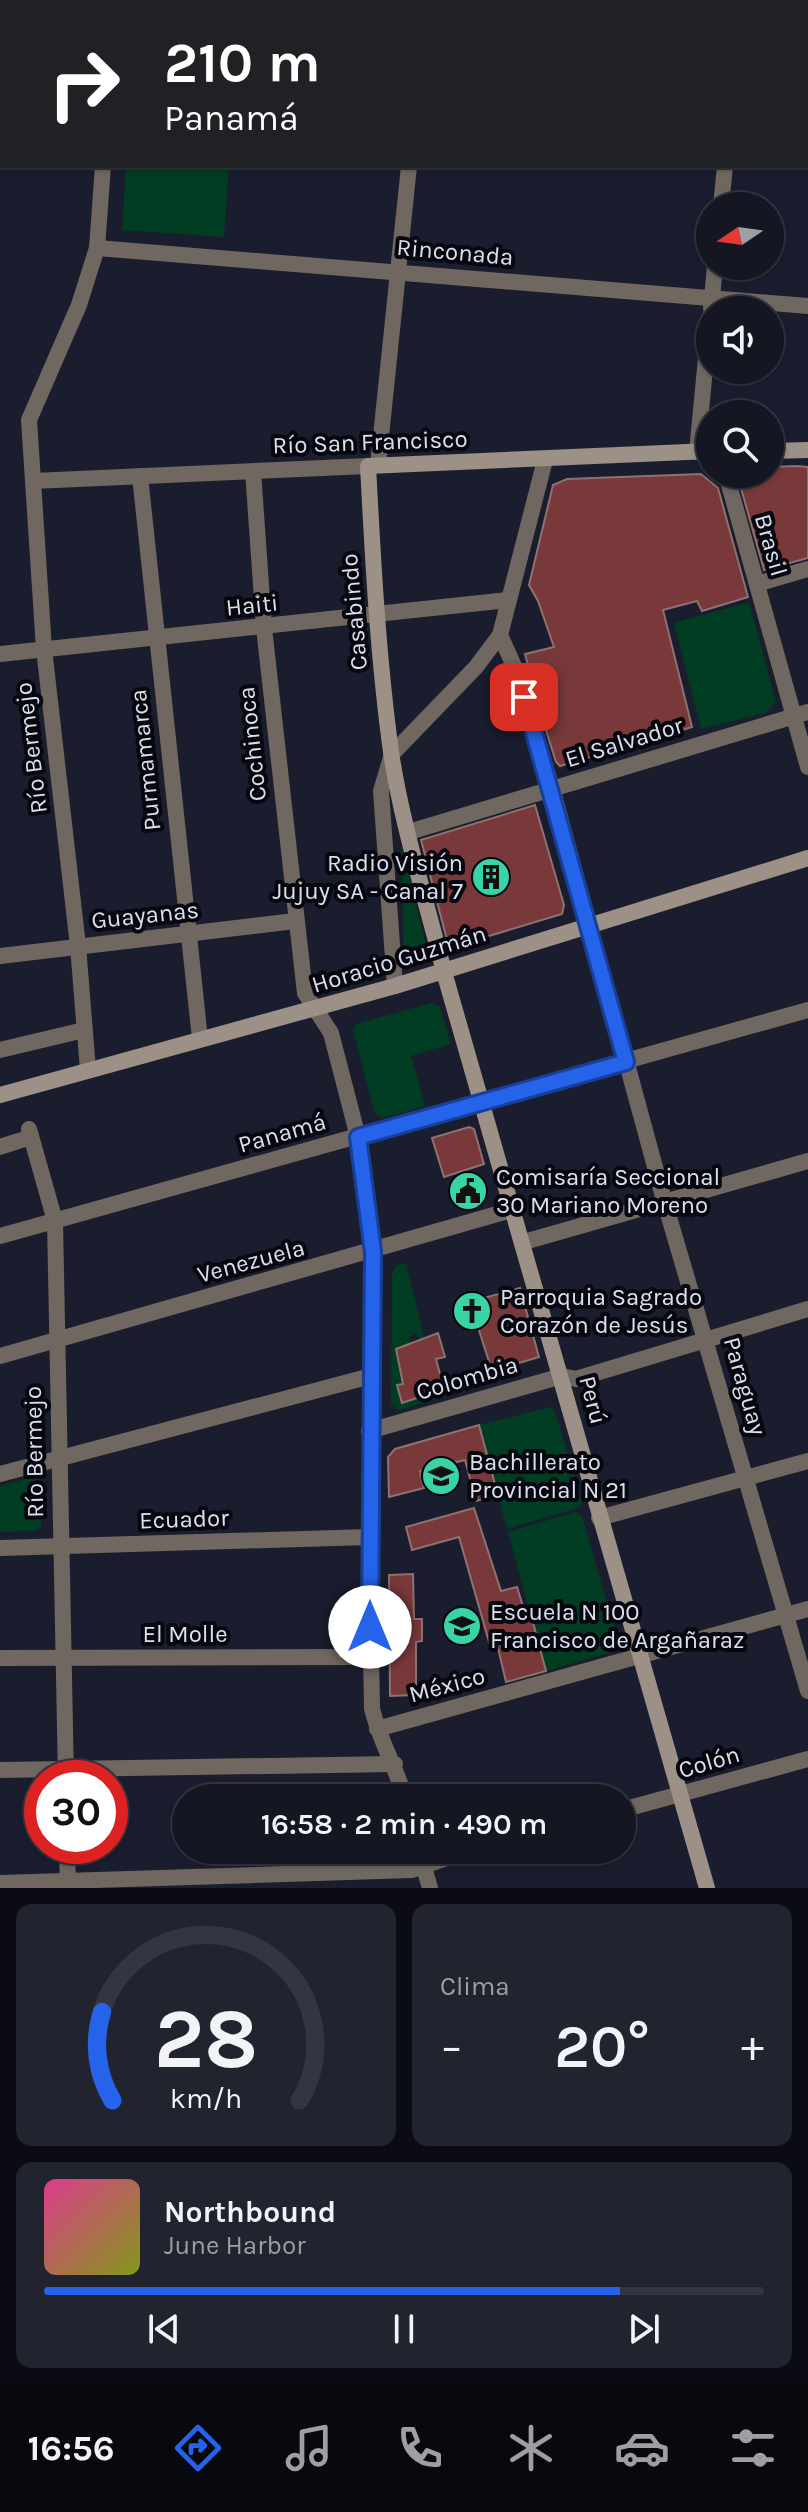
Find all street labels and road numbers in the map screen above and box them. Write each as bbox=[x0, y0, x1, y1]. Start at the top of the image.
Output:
street label: Rinconada bbox=[396, 233, 514, 271]
street label: Río San Francisco bbox=[272, 425, 468, 459]
street label: Brasil bbox=[749, 511, 793, 579]
street label: Casabindo bbox=[335, 553, 373, 671]
street label: Haiti bbox=[224, 588, 280, 622]
street label: Río Bermejo bbox=[9, 681, 53, 815]
street label: Cochinoca bbox=[232, 685, 272, 803]
street label: Purmamarca bbox=[124, 688, 166, 832]
street label: El Salvador bbox=[562, 711, 687, 773]
street label: Guayanas bbox=[90, 895, 200, 935]
street label: Horacio Guzmán bbox=[308, 919, 490, 999]
street label: Panamá bbox=[235, 1107, 329, 1159]
street label: Venezuela bbox=[194, 1233, 308, 1289]
street label: Paraguay bbox=[718, 1334, 772, 1438]
street label: Colombia bbox=[413, 1350, 521, 1406]
street label: Perú bbox=[573, 1373, 613, 1427]
street label: Río Bermejo bbox=[19, 1386, 49, 1518]
street label: Ecuador bbox=[139, 1503, 230, 1535]
street label: El Molle bbox=[142, 1620, 228, 1648]
street label: México bbox=[406, 1661, 488, 1709]
street label: Colón bbox=[675, 1740, 743, 1784]

